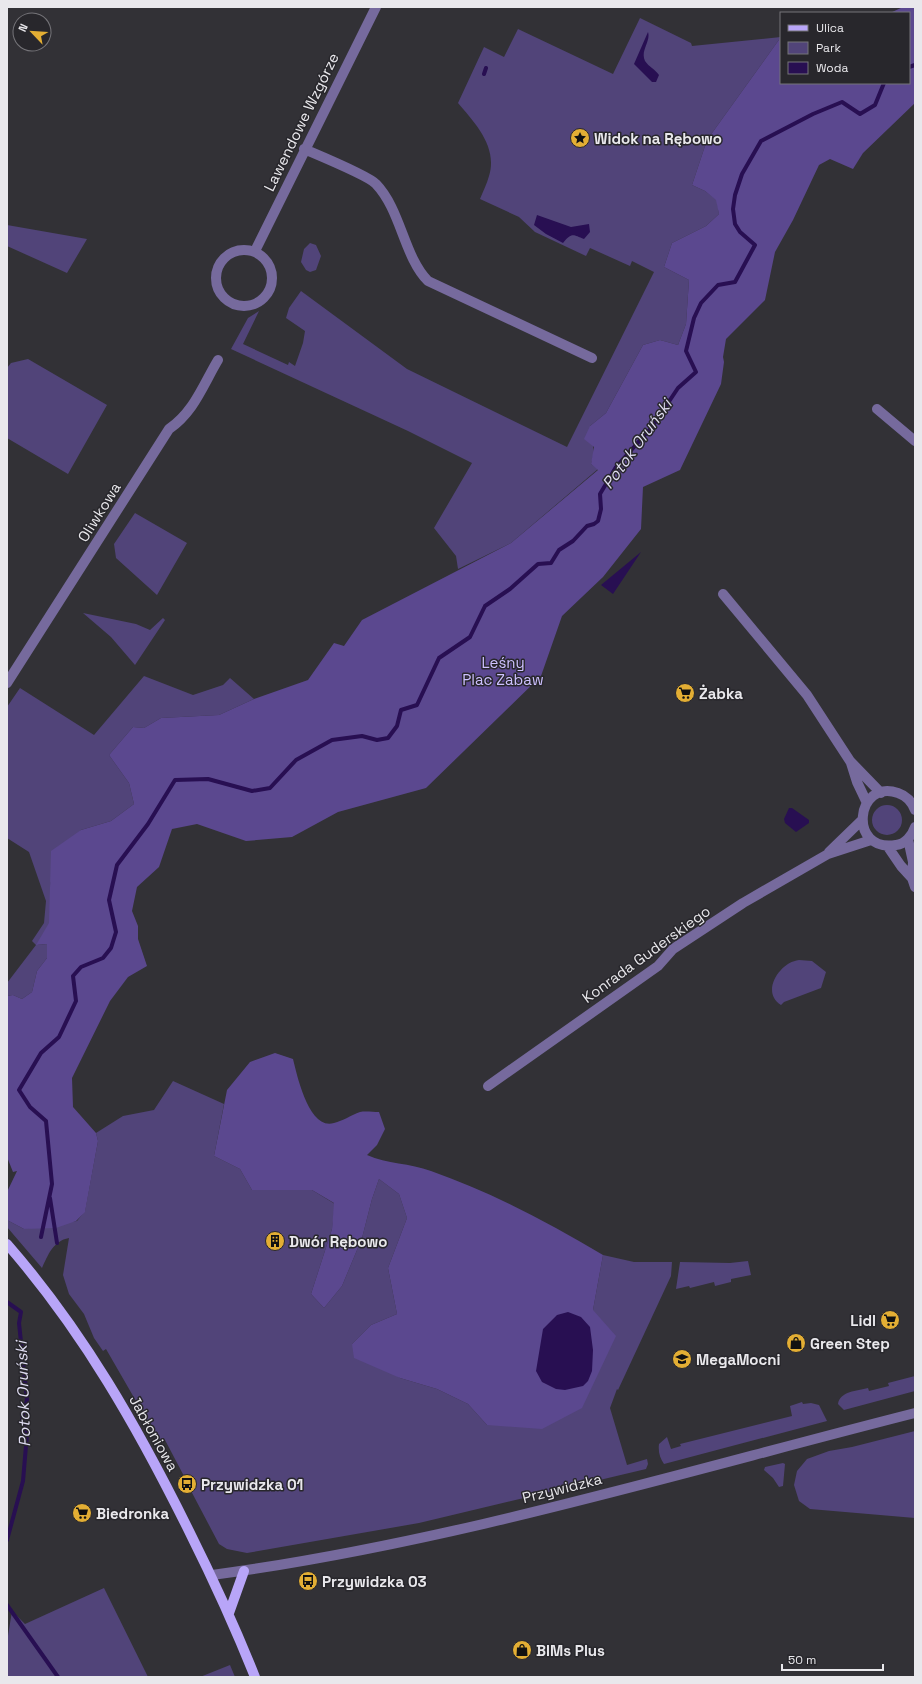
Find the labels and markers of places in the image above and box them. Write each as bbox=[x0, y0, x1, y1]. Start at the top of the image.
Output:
place icon: Widok na Rębowo bbox=[569, 127, 591, 149]
place label: Widok na Rębowo bbox=[594, 129, 722, 148]
supermarket icon: Żabka bbox=[674, 682, 696, 704]
place label: Żabka bbox=[699, 684, 743, 703]
building icon: Dwór Rębowo bbox=[264, 1230, 286, 1252]
place label: Dwór Rębowo bbox=[289, 1232, 387, 1251]
supermarket icon: Lidl bbox=[879, 1309, 901, 1331]
place label: Lidl bbox=[850, 1311, 876, 1330]
shop icon: Green Step bbox=[785, 1332, 807, 1354]
place label: Green Step bbox=[810, 1334, 890, 1353]
school or university icon: MegaMocni bbox=[671, 1348, 693, 1370]
place label: MegaMocni bbox=[696, 1350, 781, 1369]
bus stop icon: Przywidzka 01 bbox=[176, 1473, 198, 1495]
place label: Przywidzka 01 bbox=[201, 1475, 303, 1494]
supermarket icon: Biedronka bbox=[71, 1502, 93, 1524]
place label: Biedronka bbox=[96, 1504, 170, 1523]
bus stop icon: Przywidzka 03 bbox=[297, 1570, 319, 1592]
place label: Przywidzka 03 bbox=[322, 1572, 427, 1591]
shop icon: BIMs Plus bbox=[511, 1639, 533, 1661]
place label: BIMs Plus bbox=[536, 1641, 605, 1660]

